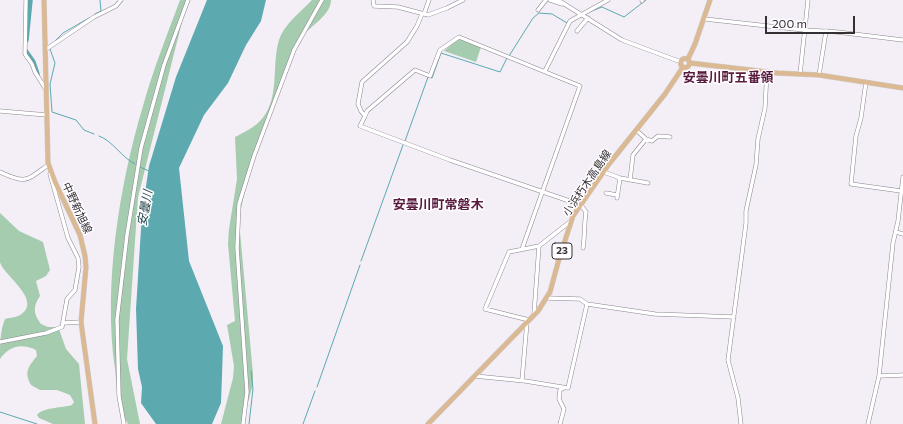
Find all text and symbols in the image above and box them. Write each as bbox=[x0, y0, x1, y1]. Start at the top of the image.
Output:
scale bar bbox=[767, 8, 857, 34]
text: 200 m bbox=[772, 16, 807, 30]
district label: 安曇川町五番領 bbox=[683, 70, 773, 86]
street label: 小浜朽木高島線 bbox=[560, 147, 614, 219]
street label: 中野新旭線 bbox=[59, 180, 95, 236]
water label: 安曇川 bbox=[135, 189, 155, 227]
district label: 安曇川町常磐木 bbox=[393, 197, 483, 213]
road number: 23 bbox=[552, 243, 572, 259]

